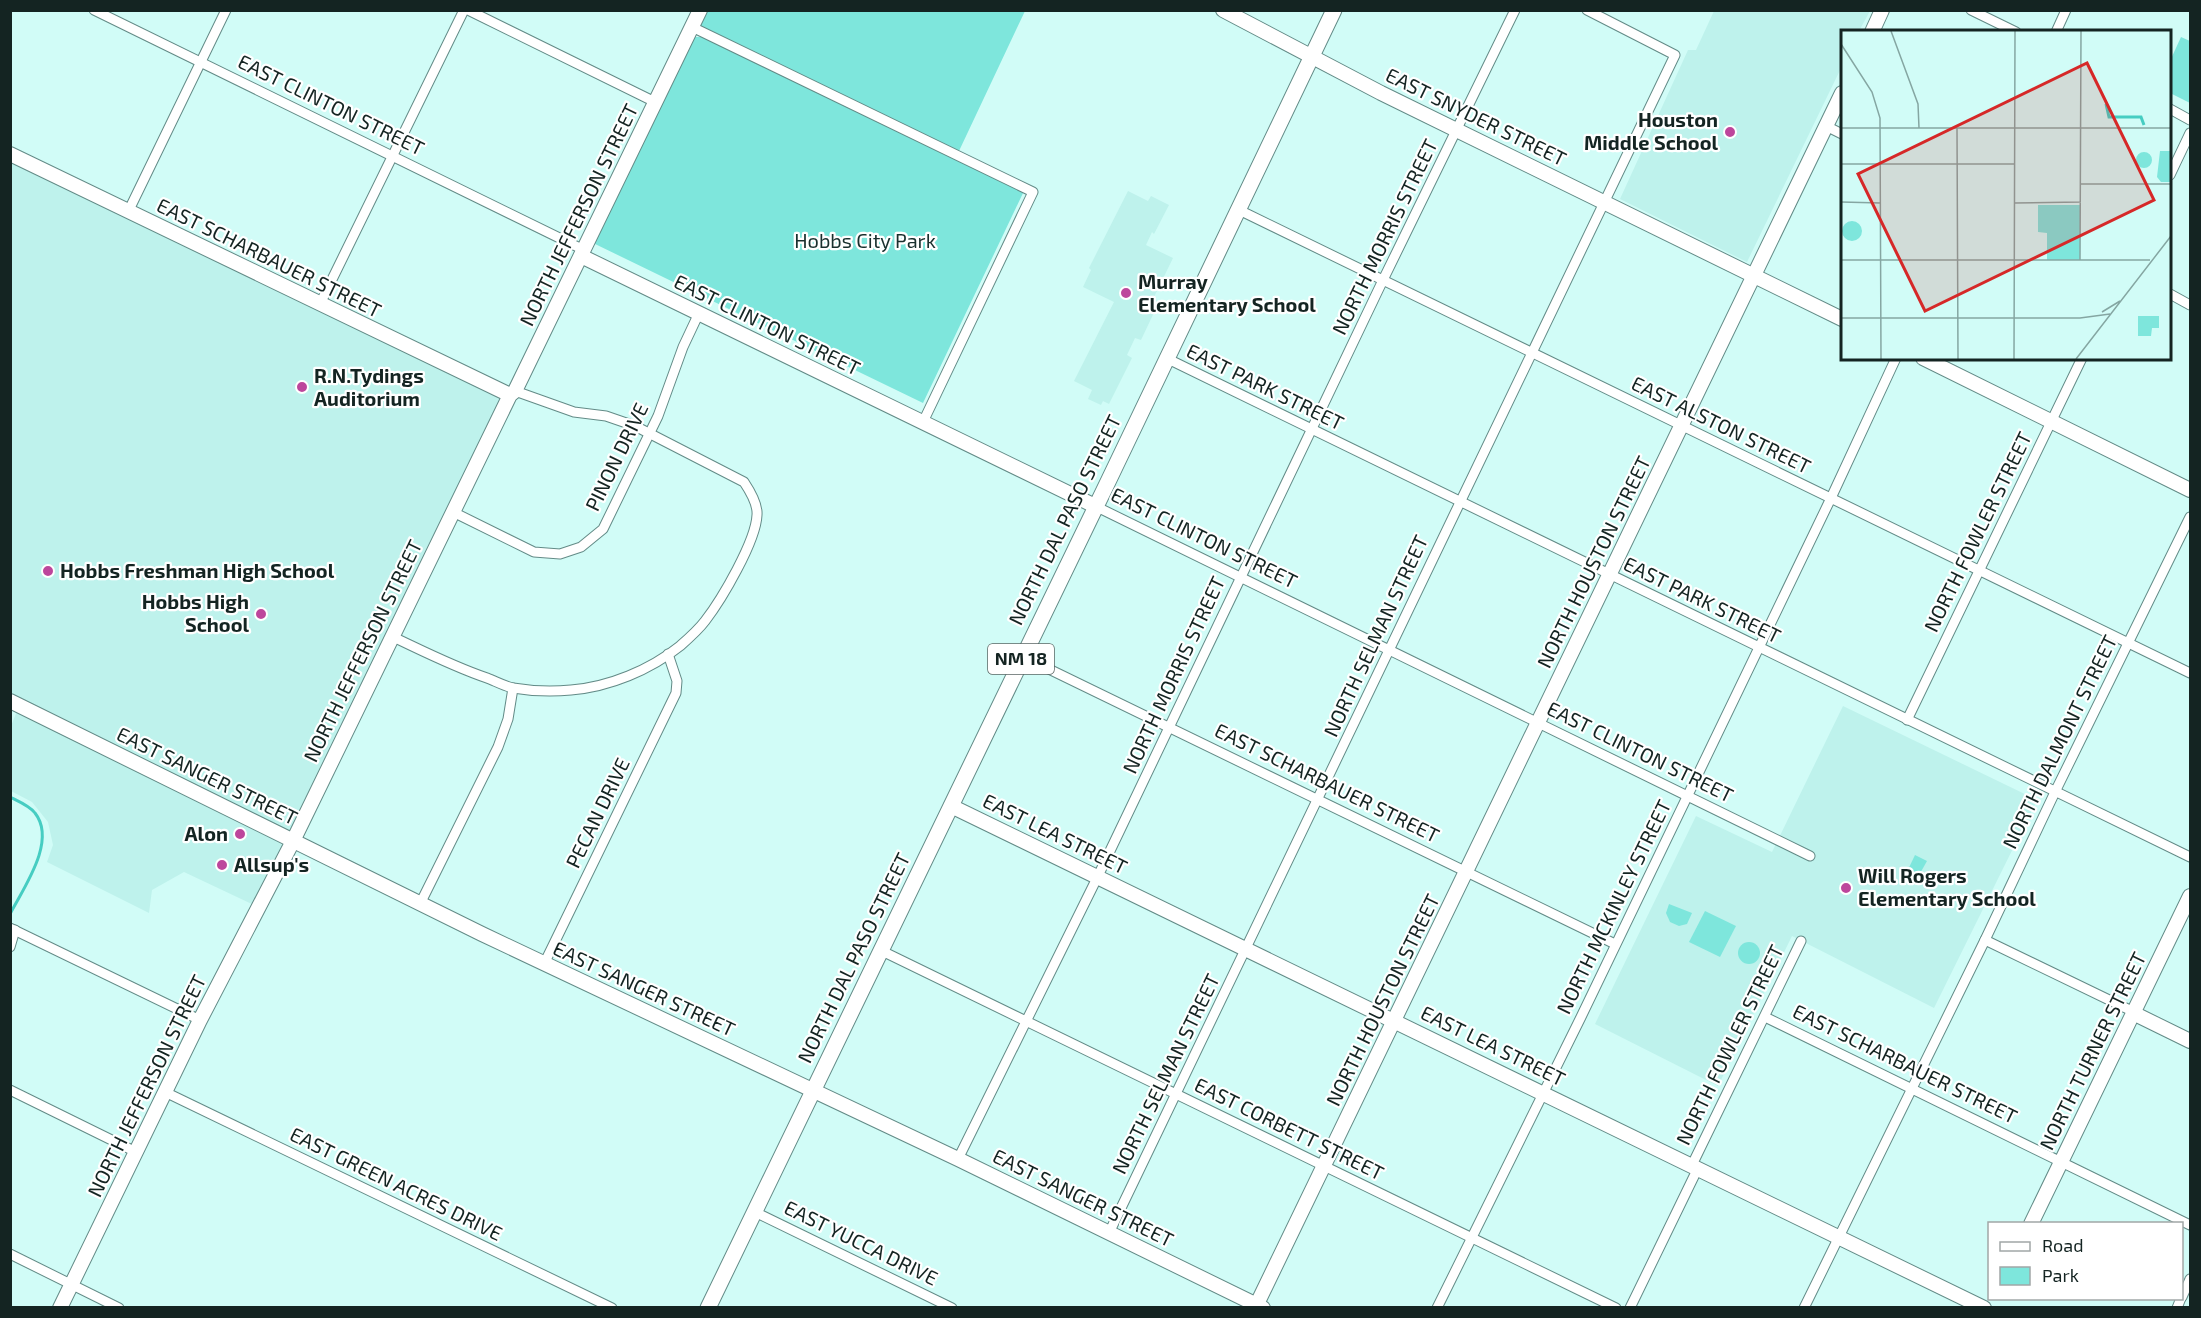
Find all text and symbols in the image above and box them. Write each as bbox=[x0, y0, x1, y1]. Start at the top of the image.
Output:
inset map bbox=[1841, 30, 2171, 360]
street label: EAST CLINTON STREET bbox=[235, 49, 429, 160]
street label: EAST SNYDER STREET bbox=[1382, 62, 1571, 170]
street label: NORTH JEFFERSON STREET bbox=[514, 99, 643, 330]
place label: Houston Middle School bbox=[1584, 107, 1718, 154]
marker: Houston Middle School bbox=[1723, 125, 1737, 139]
street label: NORTH MORRIS STREET bbox=[1326, 134, 1442, 338]
street label: EAST SCHARBAUER STREET bbox=[153, 192, 386, 322]
park label: Hobbs City Park bbox=[794, 228, 936, 252]
street label: EAST CLINTON STREET bbox=[671, 269, 865, 380]
place label: Murray Elementary School bbox=[1138, 269, 1316, 317]
marker: Murray Elementary School bbox=[1119, 286, 1133, 300]
street label: EAST PARK STREET bbox=[1183, 338, 1348, 435]
place label: R.N.Tydings Auditorium bbox=[314, 363, 424, 410]
street label: EAST ALSTON STREET bbox=[1628, 370, 1815, 478]
marker: R.N.Tydings Auditorium bbox=[295, 380, 309, 394]
street label: PINON DRIVE bbox=[580, 399, 653, 515]
street label: NORTH DAL PASO STREET bbox=[1003, 410, 1126, 629]
street label: NORTH FOWLER STREET bbox=[1918, 427, 2036, 635]
street label: NORTH HOUSTON STREET bbox=[1531, 451, 1655, 671]
street label: EAST CLINTON STREET bbox=[1108, 482, 1302, 593]
street label: NORTH SELMAN STREET bbox=[1318, 531, 1433, 740]
street label: NORTH JEFFERSON STREET bbox=[298, 535, 427, 766]
street label: EAST PARK STREET bbox=[1620, 551, 1785, 648]
place label: Hobbs Freshman High School bbox=[60, 558, 335, 582]
marker: Hobbs Freshman High School bbox=[41, 564, 55, 578]
street label: NORTH MORRIS STREET bbox=[1117, 572, 1230, 777]
place label: Hobbs High School bbox=[142, 589, 249, 636]
marker: Hobbs High School bbox=[254, 607, 268, 621]
street label: NORTH DALMONT STREET bbox=[1997, 630, 2122, 852]
road number: NM 18 bbox=[988, 644, 1054, 674]
street label: EAST CLINTON STREET bbox=[1544, 696, 1738, 807]
street label: EAST SCHARBAUER STREET bbox=[1211, 717, 1444, 847]
street label: EAST SANGER STREET bbox=[113, 721, 302, 829]
street label: PECAN DRIVE bbox=[560, 754, 634, 872]
street label: EAST LEA STREET bbox=[979, 788, 1132, 879]
street label: NORTH MCKINLEY STREET bbox=[1551, 795, 1676, 1017]
place label: Alon bbox=[185, 821, 228, 845]
marker: Alon bbox=[233, 827, 247, 841]
street label: NORTH DAL PASO STREET bbox=[792, 848, 915, 1067]
place label: Allsup's bbox=[234, 852, 309, 876]
marker: Allsup's bbox=[215, 858, 229, 872]
place label: Will Rogers Elementary School bbox=[1858, 863, 2036, 911]
marker: Will Rogers Elementary School bbox=[1839, 881, 1853, 895]
street label: NORTH HOUSTON STREET bbox=[1320, 889, 1444, 1109]
street label: EAST SANGER STREET bbox=[550, 935, 740, 1041]
street label: NORTH FOWLER STREET bbox=[1670, 940, 1788, 1148]
street label: NORTH TURNER STREET bbox=[2034, 947, 2151, 1153]
street label: NORTH SELMAN STREET bbox=[1106, 969, 1224, 1177]
street label: NORTH JEFFERSON STREET bbox=[82, 970, 211, 1201]
street label: EAST SCHARBAUER STREET bbox=[1789, 998, 2022, 1128]
street label: EAST LEA STREET bbox=[1417, 1000, 1570, 1091]
street label: EAST CORBETT STREET bbox=[1191, 1072, 1388, 1185]
street label: EAST GREEN ACRES DRIVE bbox=[286, 1121, 506, 1245]
street label: EAST SANGER STREET bbox=[989, 1143, 1178, 1251]
street label: EAST YUCCA DRIVE bbox=[781, 1195, 942, 1290]
legend bbox=[1988, 1222, 2183, 1300]
text: Road bbox=[2042, 1234, 2083, 1256]
text: Park bbox=[2042, 1264, 2079, 1286]

